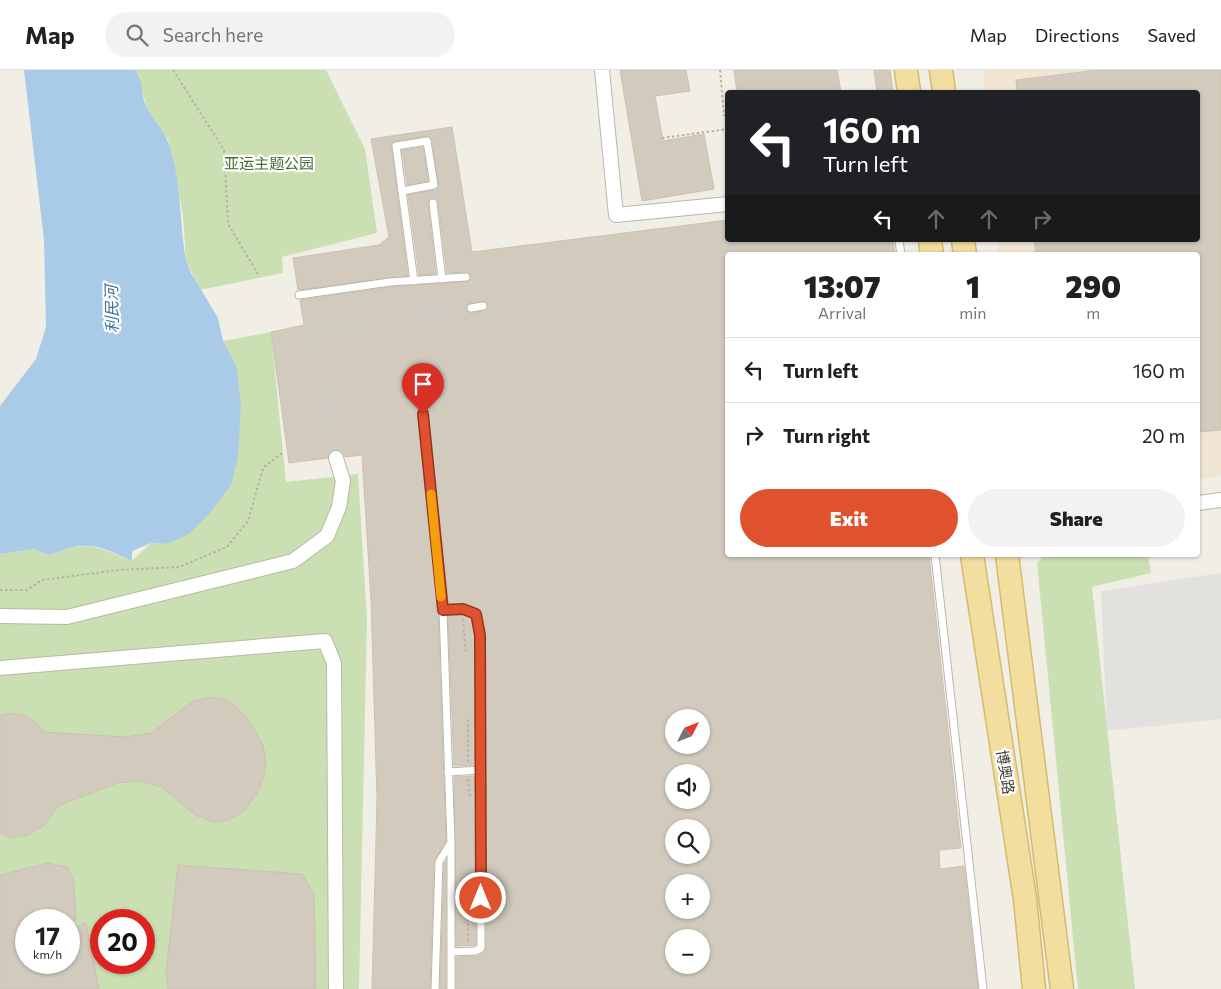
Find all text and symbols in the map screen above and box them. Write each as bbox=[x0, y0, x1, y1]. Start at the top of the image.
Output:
search box bbox=[105, 12, 455, 57]
text: Map bbox=[25, 20, 75, 49]
icon: search bbox=[123, 21, 151, 49]
text: Search here bbox=[163, 23, 263, 46]
text: Map bbox=[970, 24, 1007, 46]
text: Directions bbox=[1035, 24, 1119, 46]
text: Saved bbox=[1147, 24, 1196, 46]
text: 160 m bbox=[823, 107, 921, 150]
icon: left bbox=[740, 110, 805, 175]
text: Turn left bbox=[823, 150, 908, 177]
park label: 亚运主题公园 bbox=[224, 154, 314, 172]
icon: left bbox=[869, 205, 897, 233]
icon: ahead bbox=[922, 205, 950, 233]
icon: ahead bbox=[975, 205, 1003, 233]
icon: right bbox=[1028, 205, 1056, 233]
text: 13:07 bbox=[804, 267, 881, 304]
text: 1 bbox=[966, 267, 980, 304]
text: 290 bbox=[1065, 267, 1121, 304]
water label: 利民河 bbox=[101, 282, 121, 333]
text: Arrival bbox=[818, 303, 866, 322]
text: min bbox=[959, 303, 987, 322]
text: m bbox=[1086, 303, 1100, 322]
icon: left bbox=[740, 356, 768, 384]
text: Turn left bbox=[783, 359, 858, 382]
text: 160 m bbox=[1133, 359, 1185, 382]
pin bbox=[402, 363, 444, 414]
icon: arrive bbox=[409, 370, 437, 398]
icon: right bbox=[740, 421, 768, 449]
text: Turn right bbox=[783, 424, 870, 447]
text: 20 m bbox=[1142, 424, 1185, 447]
button: Exit bbox=[740, 489, 958, 547]
button: Share bbox=[968, 489, 1185, 547]
north arrow bbox=[665, 709, 710, 754]
map controls bbox=[665, 709, 710, 974]
street label: 博奥路 bbox=[994, 748, 1018, 796]
button: sound bbox=[665, 764, 710, 809]
button: search bbox=[665, 819, 710, 864]
position arrow bbox=[454, 871, 506, 923]
button: + bbox=[665, 874, 710, 919]
speed limit sign: 20 bbox=[90, 909, 155, 974]
text: 17 bbox=[35, 920, 60, 950]
button: − bbox=[665, 929, 710, 974]
text: km/h bbox=[33, 947, 62, 961]

